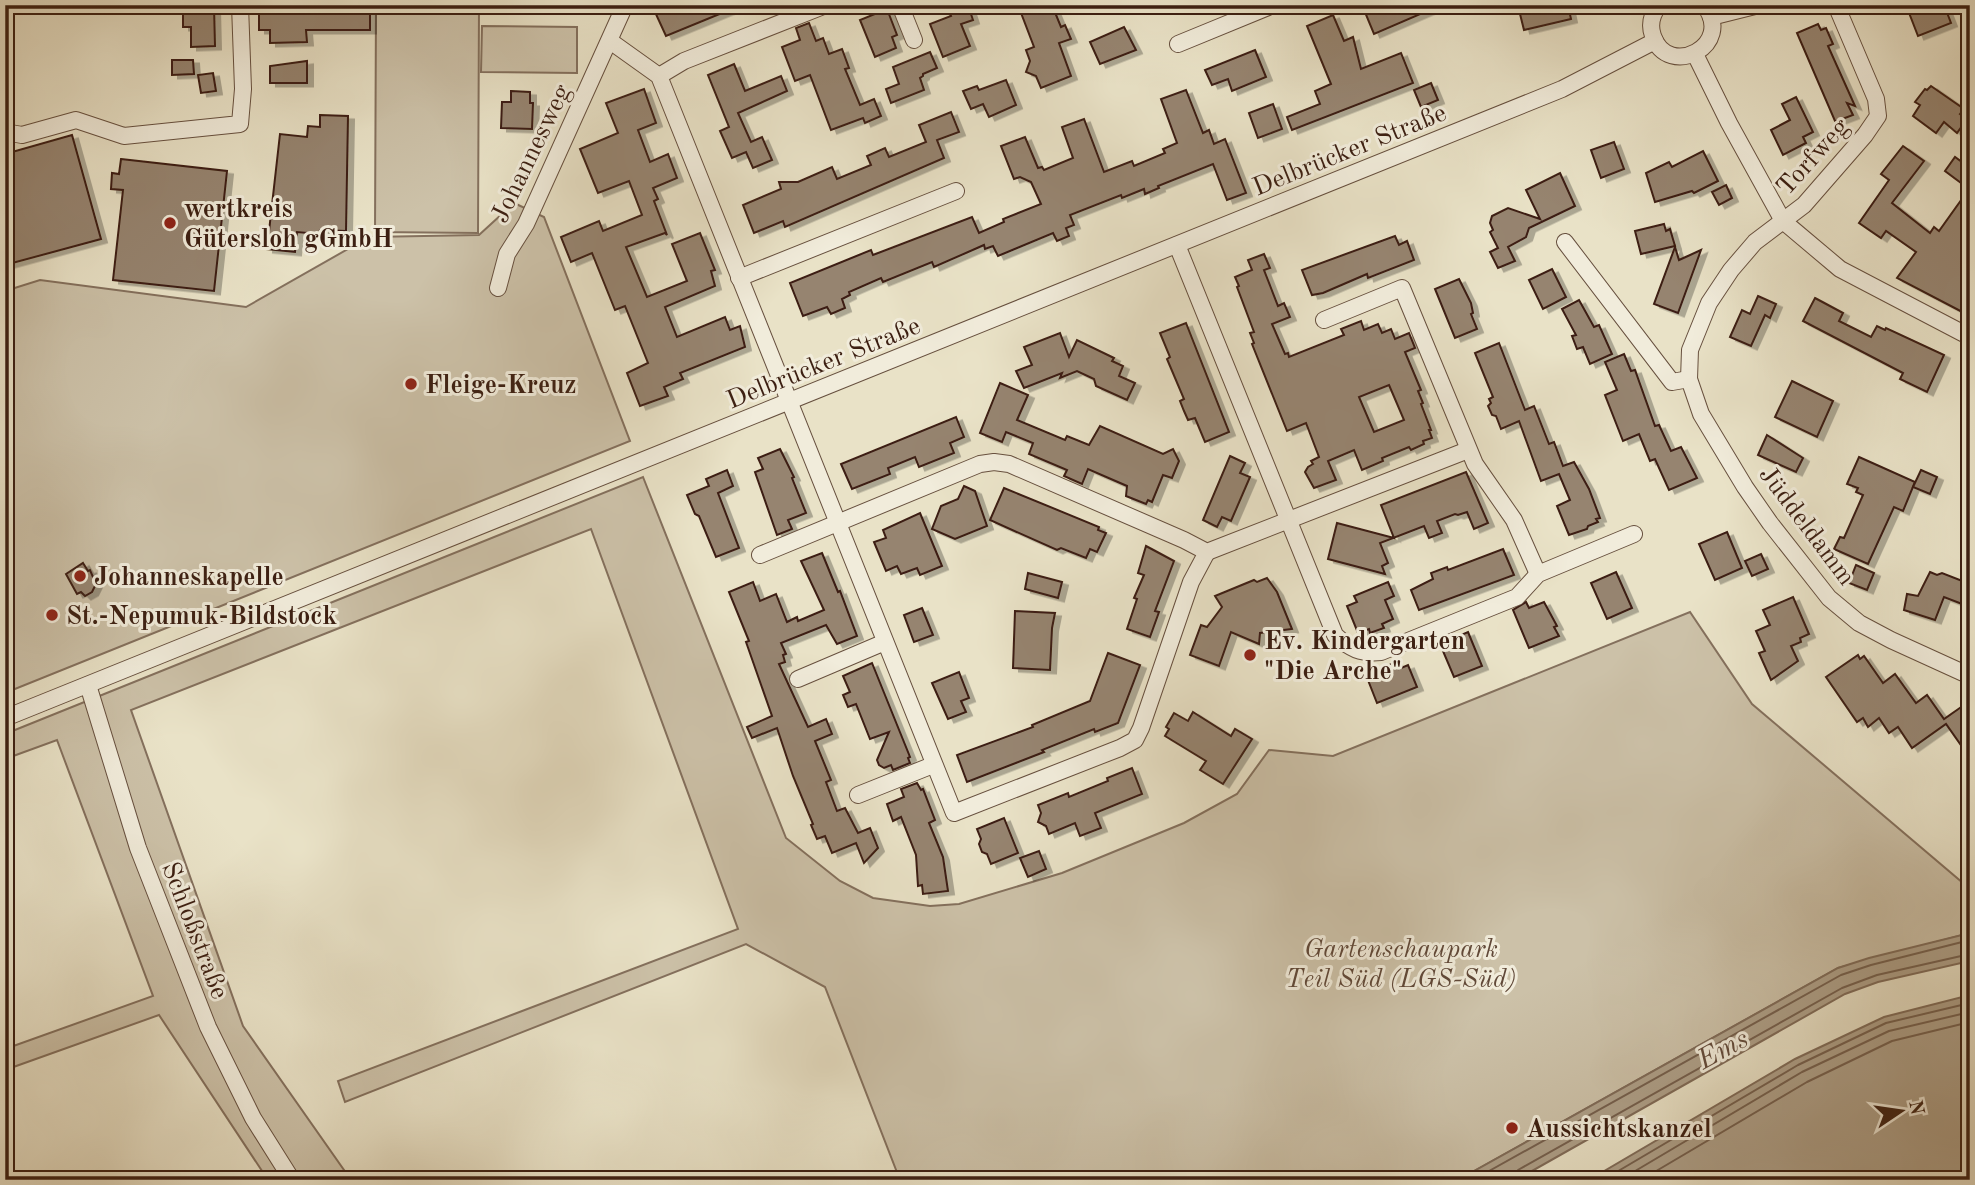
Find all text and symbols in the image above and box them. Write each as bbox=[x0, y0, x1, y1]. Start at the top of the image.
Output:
street label: Johannesweg bbox=[487, 81, 576, 227]
street label: Delbrücker Straße bbox=[1249, 100, 1450, 202]
street label: Torfweg bbox=[1772, 114, 1855, 201]
place label: wertkreis Gütersloh gGmbH bbox=[184, 197, 393, 253]
marker: wertkreis Gütersloh gGmbH bbox=[162, 215, 178, 231]
street label: Delbrücker Straße bbox=[723, 313, 924, 415]
place label: Fleige-Kreuz bbox=[425, 373, 577, 399]
marker: Fleige-Kreuz bbox=[403, 376, 419, 392]
street label: Jüddeldamm bbox=[1753, 462, 1859, 591]
place label: Johanneskapelle bbox=[94, 565, 284, 591]
marker: Johanneskapelle bbox=[72, 568, 88, 584]
place label: St.-Nepumuk-Bildstock bbox=[66, 604, 337, 630]
marker: St.-Nepumuk-Bildstock bbox=[44, 607, 60, 623]
place label: Ev. Kindergarten "Die Arche" bbox=[1264, 629, 1465, 685]
marker: Ev. Kindergarten "Die Arche" bbox=[1242, 647, 1258, 663]
street label: Schloßstraße bbox=[156, 859, 232, 1003]
park label: Gartenschaupark Teil Süd (LGS-Süd) bbox=[1286, 937, 1516, 993]
water label: Ems bbox=[1692, 1025, 1754, 1076]
north arrow bbox=[1867, 1076, 1937, 1146]
text: N bbox=[1904, 1099, 1926, 1117]
place label: Aussichtskanzel bbox=[1526, 1117, 1712, 1143]
marker: Aussichtskanzel bbox=[1504, 1120, 1520, 1136]

